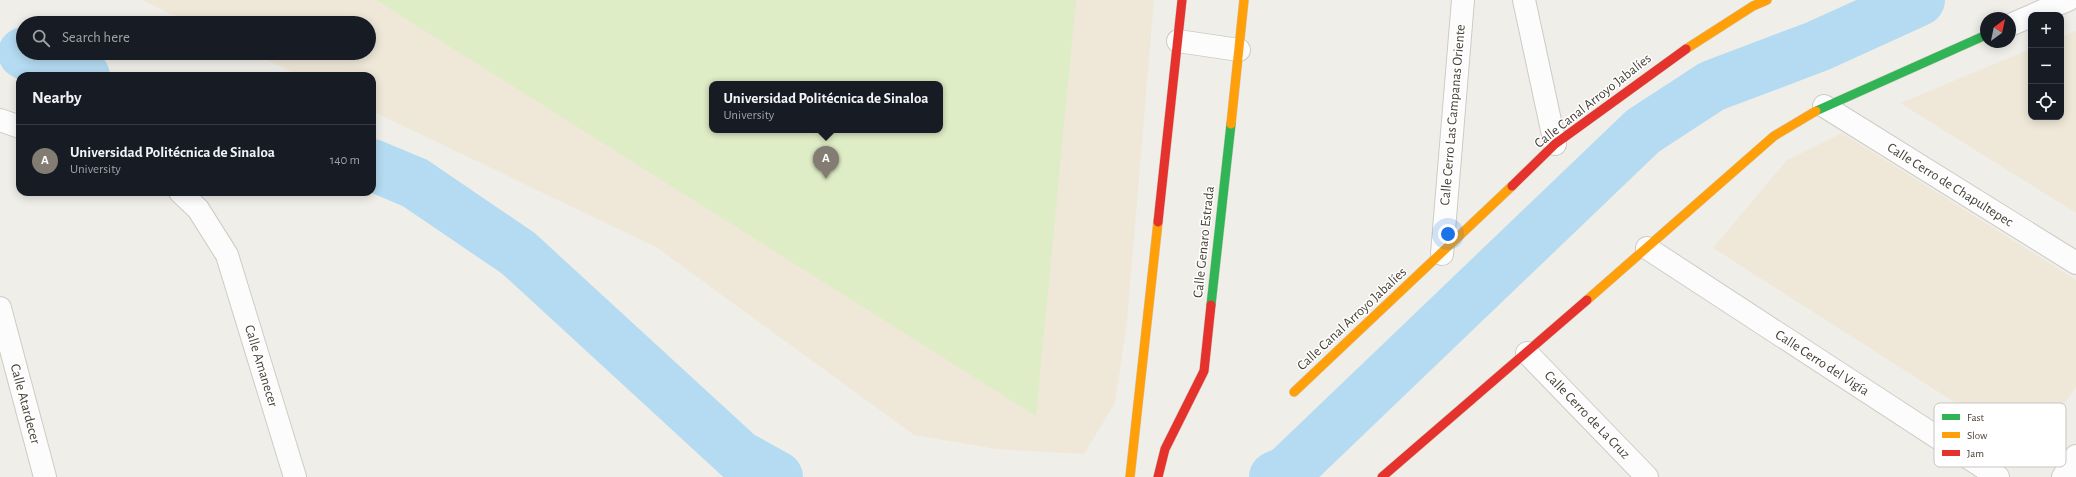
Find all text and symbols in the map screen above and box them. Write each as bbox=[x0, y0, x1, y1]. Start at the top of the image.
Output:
north arrow bbox=[1980, 12, 2016, 48]
map controls bbox=[2028, 12, 2064, 120]
button: + bbox=[2028, 12, 2064, 48]
search box bbox=[16, 16, 376, 60]
street label: Calle Cerro Las Campanas Oriente bbox=[1438, 24, 1468, 206]
icon: search bbox=[30, 27, 52, 49]
text: Search here bbox=[62, 30, 130, 45]
button: − bbox=[2028, 48, 2064, 84]
street label: Calle Canal Arroyo Jabalíes bbox=[1532, 51, 1654, 151]
popup bbox=[709, 81, 943, 133]
button: locate bbox=[2028, 84, 2064, 120]
text: Nearby bbox=[32, 89, 82, 106]
text: Universidad Politécnica de Sinaloa bbox=[723, 91, 929, 106]
text: University bbox=[723, 109, 774, 122]
street label: Calle Cerro de Chapultepec bbox=[1885, 140, 2016, 230]
text: Universidad Politécnica de Sinaloa bbox=[70, 145, 275, 160]
pin: A bbox=[813, 146, 839, 179]
text: A bbox=[41, 154, 49, 167]
text: 140 m bbox=[330, 154, 360, 167]
text: University bbox=[70, 163, 121, 176]
street label: Calle Genaro Estrada bbox=[1191, 185, 1217, 299]
your location bbox=[1438, 224, 1458, 244]
street label: Calle Canal Arroyo Jabalíes bbox=[1295, 265, 1409, 373]
street label: Calle Amanecer bbox=[242, 323, 280, 409]
street label: Calle Cerro del Vigía bbox=[1773, 328, 1872, 399]
street label: Calle Atardecer bbox=[8, 362, 43, 446]
street label: Calle Cerro de La Cruz bbox=[1542, 368, 1633, 462]
legend bbox=[1934, 403, 2066, 467]
text: Fast bbox=[1967, 412, 1985, 423]
text: Slow bbox=[1967, 430, 1988, 441]
text: Jam bbox=[1967, 448, 1984, 459]

